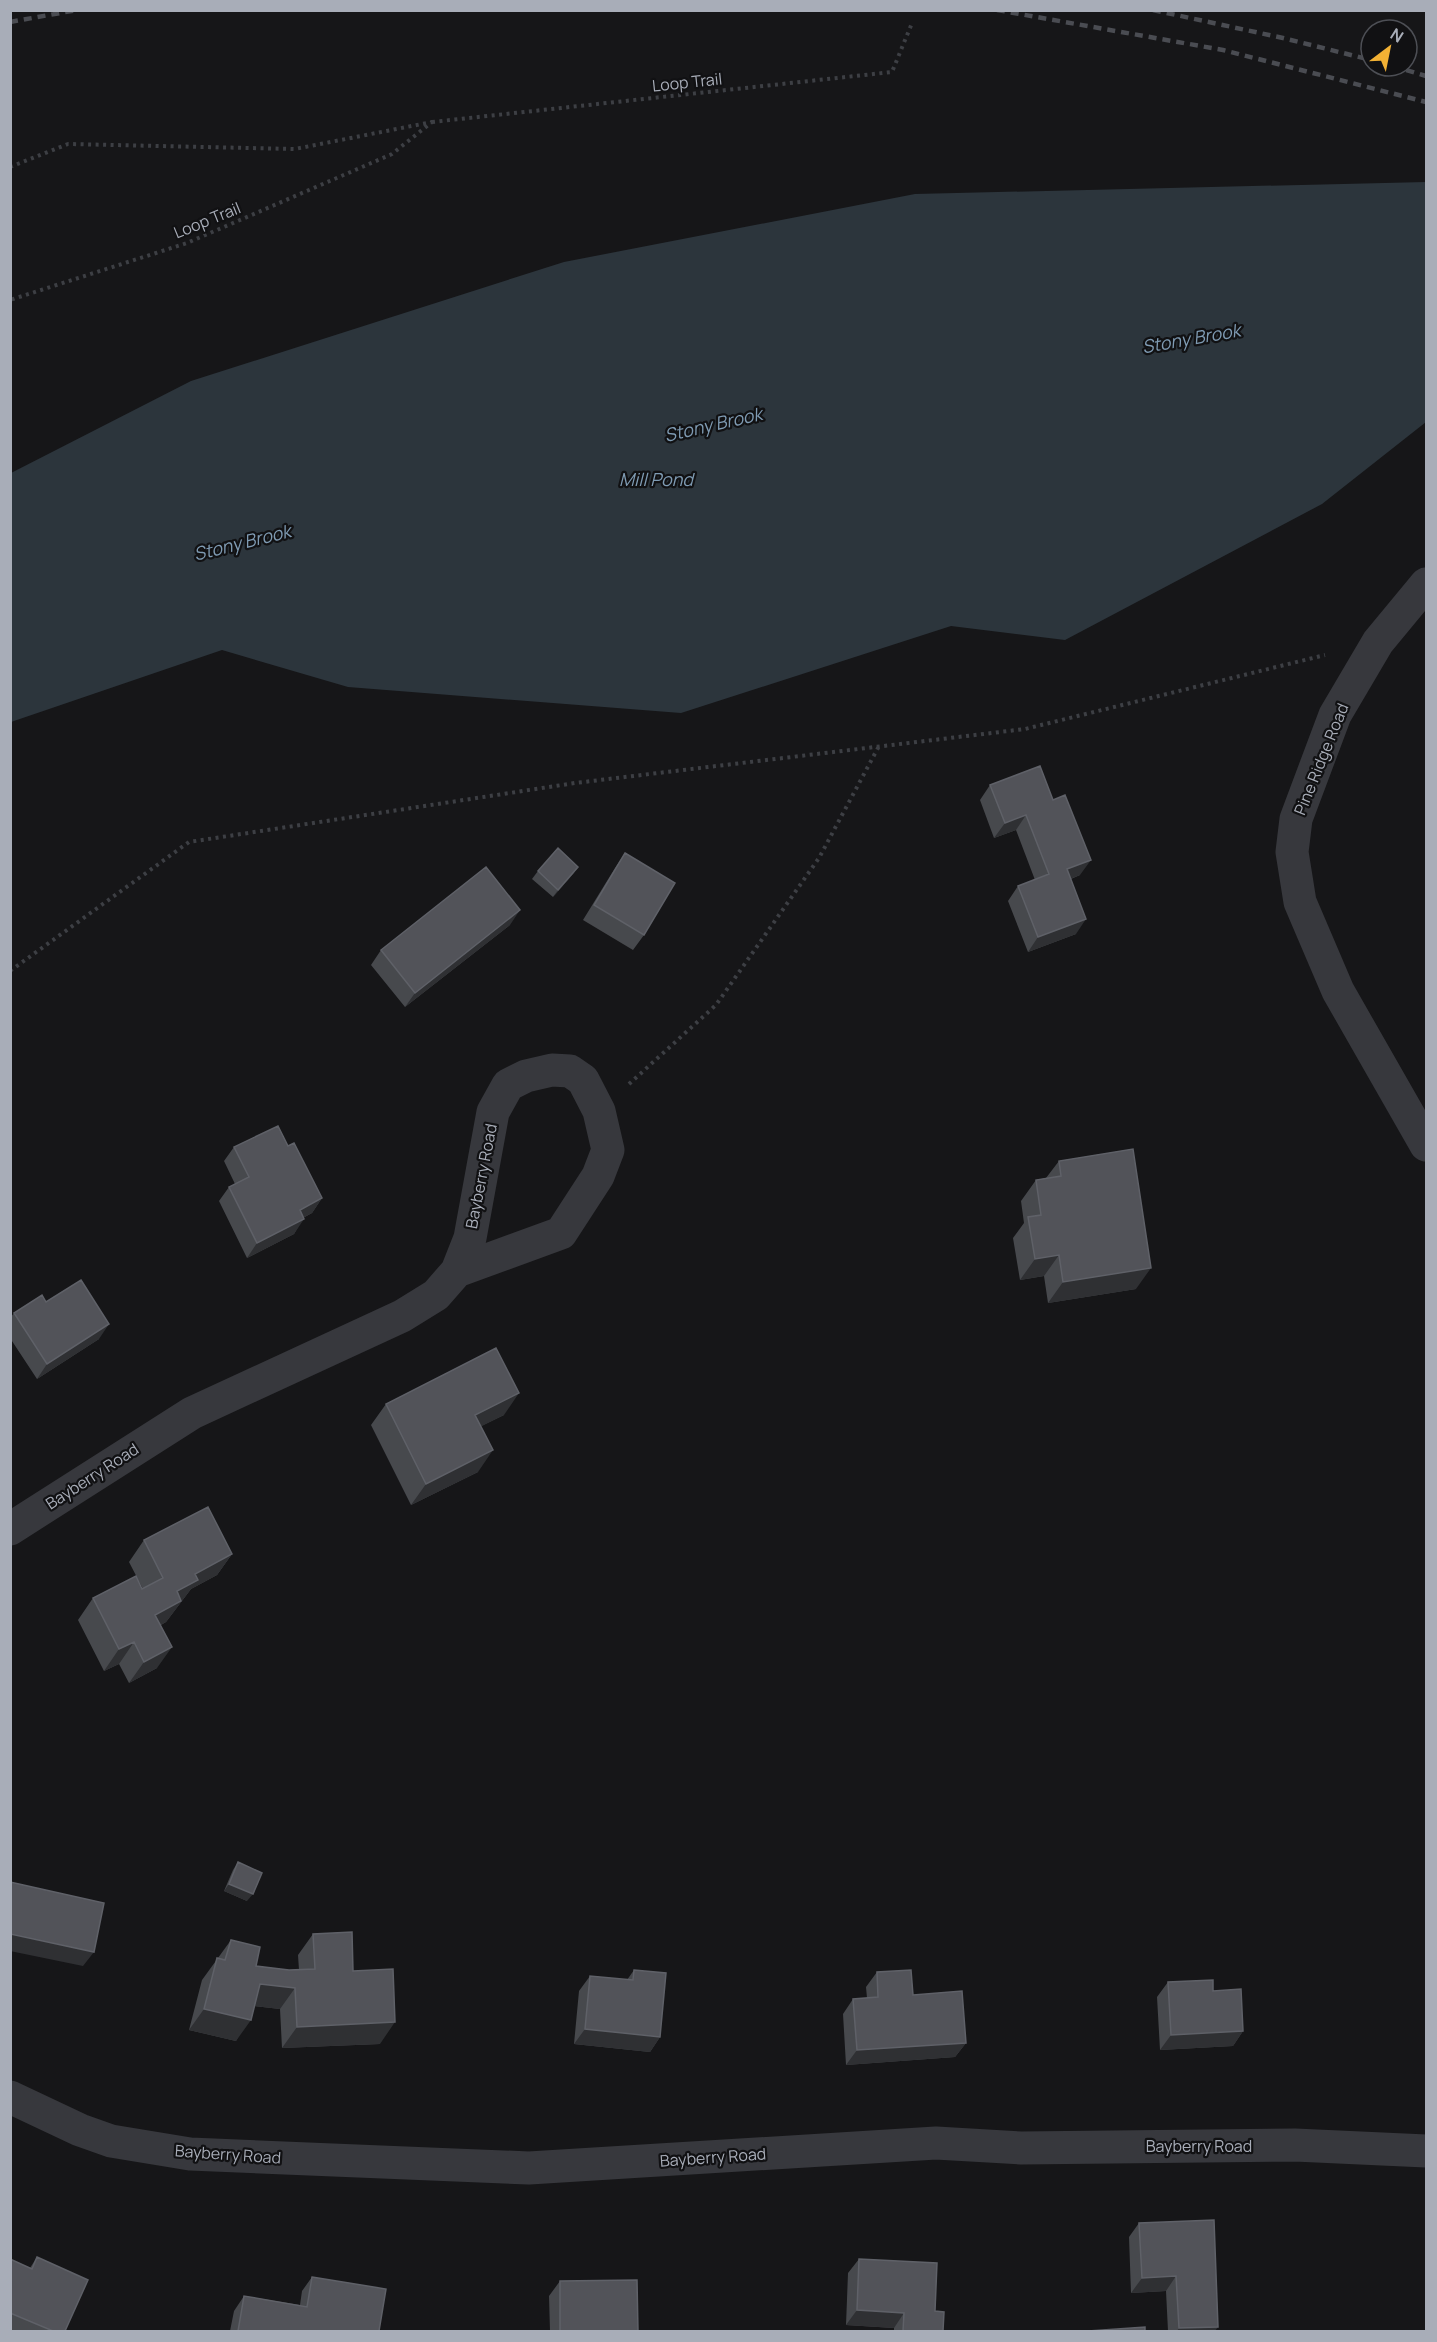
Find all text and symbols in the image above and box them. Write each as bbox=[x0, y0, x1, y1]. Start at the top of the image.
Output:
north arrow bbox=[1359, 18, 1419, 78]
text: N bbox=[1386, 23, 1408, 48]
street label: Loop Trail bbox=[651, 67, 723, 97]
street label: Loop Trail bbox=[170, 197, 244, 243]
water label: Stony Brook bbox=[1140, 317, 1245, 358]
water label: Stony Brook bbox=[662, 400, 767, 447]
water label: Mill Pond bbox=[619, 467, 695, 491]
water label: Stony Brook bbox=[191, 518, 296, 566]
street label: Pine Ridge Road bbox=[1289, 700, 1353, 818]
street label: Bayberry Road bbox=[460, 1122, 502, 1230]
street label: Bayberry Road bbox=[41, 1438, 143, 1514]
street label: Bayberry Road bbox=[1146, 2135, 1252, 2157]
street label: Bayberry Road bbox=[174, 2139, 282, 2169]
street label: Bayberry Road bbox=[659, 2142, 767, 2172]

